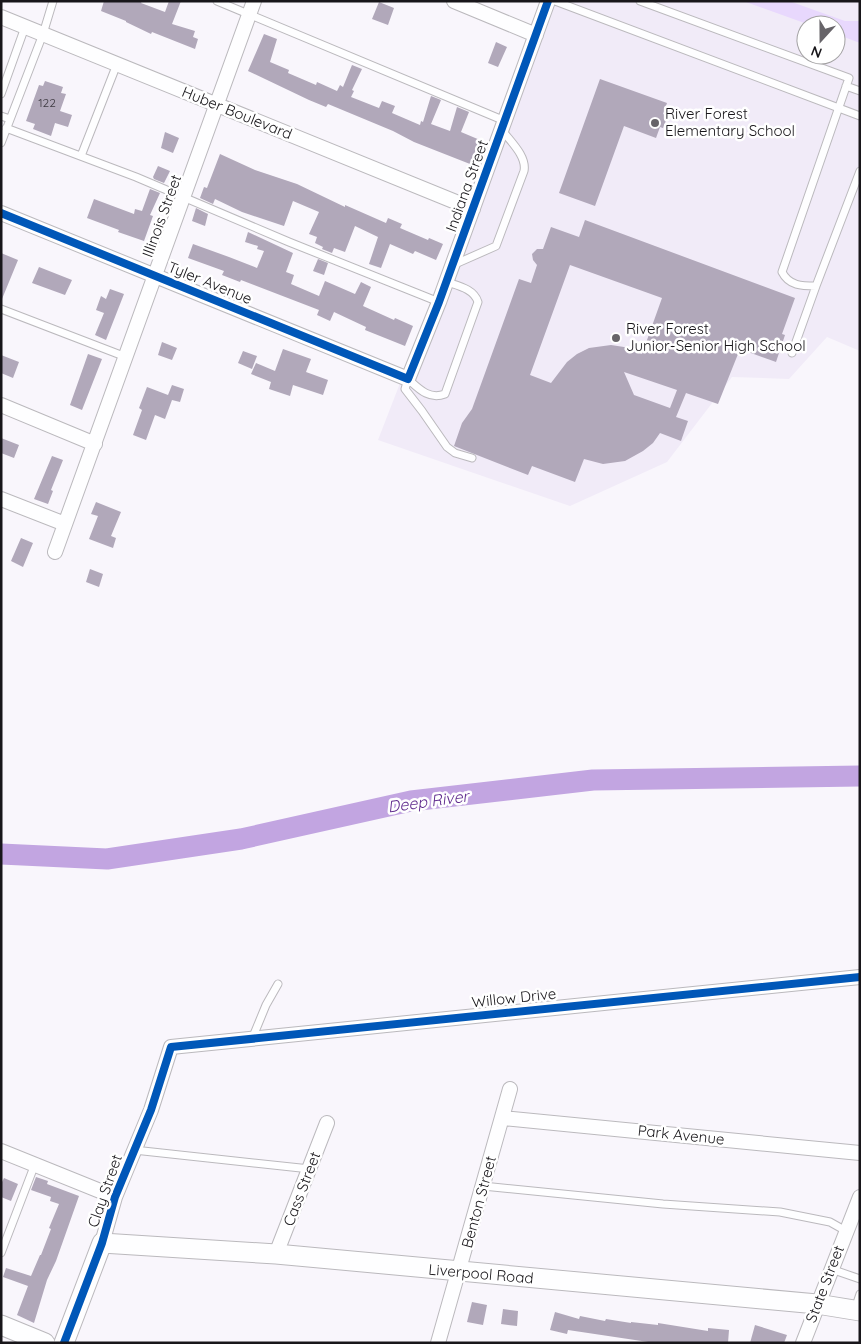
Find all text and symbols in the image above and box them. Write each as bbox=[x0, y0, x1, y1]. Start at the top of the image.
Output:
north arrow bbox=[796, 15, 846, 65]
text: N bbox=[808, 42, 824, 62]
street label: Huber Boulevard bbox=[179, 82, 295, 143]
house number: 122 bbox=[38, 95, 56, 110]
place label: River Forest Elementary School bbox=[665, 104, 795, 140]
marker: River Forest Elementary School bbox=[649, 117, 661, 129]
street label: Indiana Street bbox=[441, 137, 492, 234]
street label: Illinois Street bbox=[138, 172, 185, 260]
street label: Tyler Avenue bbox=[165, 257, 255, 308]
place label: River Forest Junior-Senior High School bbox=[626, 319, 806, 355]
marker: River Forest Junior-Senior High School bbox=[610, 332, 622, 344]
water label: Deep River bbox=[386, 785, 472, 817]
street label: Willow Drive bbox=[471, 984, 557, 1011]
street label: Park Avenue bbox=[637, 1120, 725, 1149]
street label: Cass Street bbox=[279, 1149, 324, 1229]
street label: Clay Street bbox=[83, 1152, 126, 1230]
street label: Benton Street bbox=[457, 1154, 500, 1250]
street label: State Street bbox=[801, 1243, 848, 1325]
street label: Liverpool Road bbox=[428, 1259, 534, 1288]

